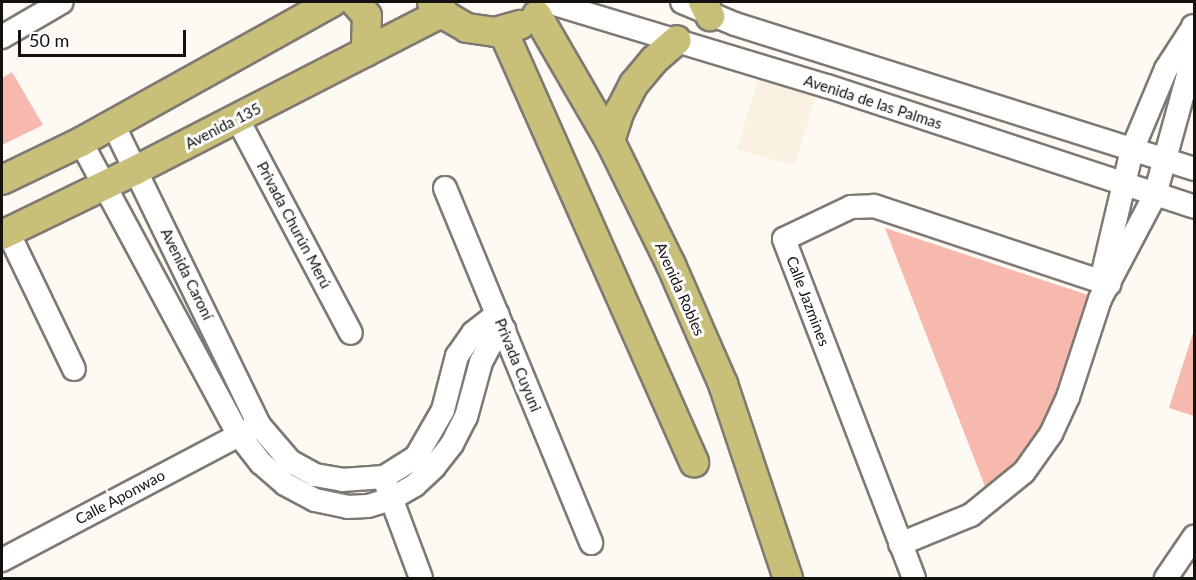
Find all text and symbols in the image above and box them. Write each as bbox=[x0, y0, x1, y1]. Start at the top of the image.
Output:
scale bar bbox=[21, 18, 189, 56]
text: 50 m bbox=[29, 29, 69, 51]
street label: Avenida de las Palmas bbox=[802, 71, 944, 133]
street label: Avenida 135 bbox=[182, 99, 264, 153]
street label: Privada Churún Merú bbox=[253, 159, 335, 291]
street label: Avenida Caroní bbox=[157, 225, 217, 323]
street label: Avenida Robles bbox=[651, 239, 709, 339]
street label: Calle Jazmines bbox=[783, 253, 833, 349]
street label: Privada Cuyuni bbox=[491, 316, 545, 414]
street label: Calle Aponwao bbox=[72, 466, 168, 528]

